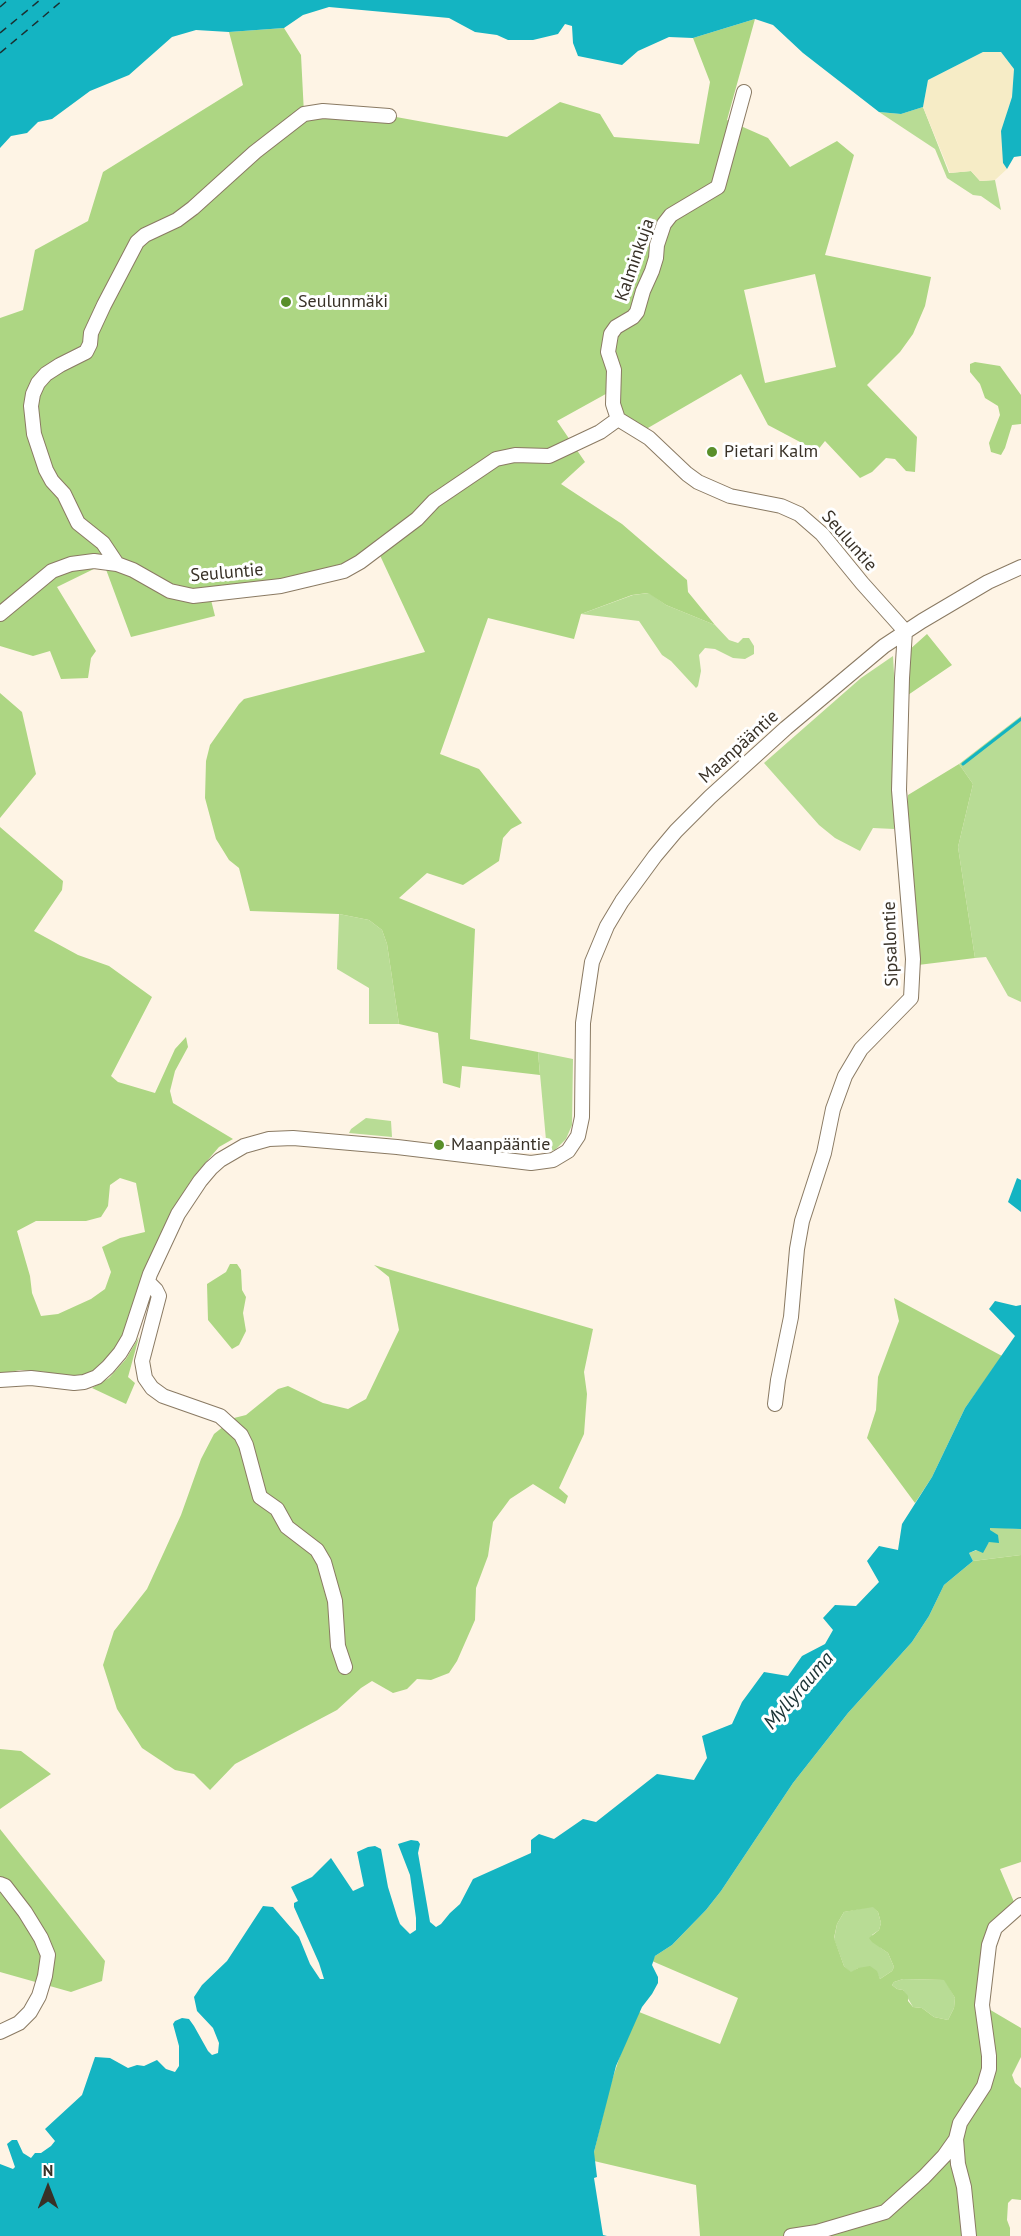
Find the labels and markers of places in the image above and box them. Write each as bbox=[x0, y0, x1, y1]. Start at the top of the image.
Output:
place label: Seulunmäki bbox=[298, 291, 388, 313]
marker: Seulunmäki bbox=[279, 295, 293, 309]
place label: Pietari Kalm bbox=[724, 441, 818, 463]
marker: Pietari Kalm bbox=[705, 445, 719, 459]
place label: Maanpääntie bbox=[451, 1134, 550, 1156]
marker: Maanpääntie bbox=[432, 1138, 446, 1152]

